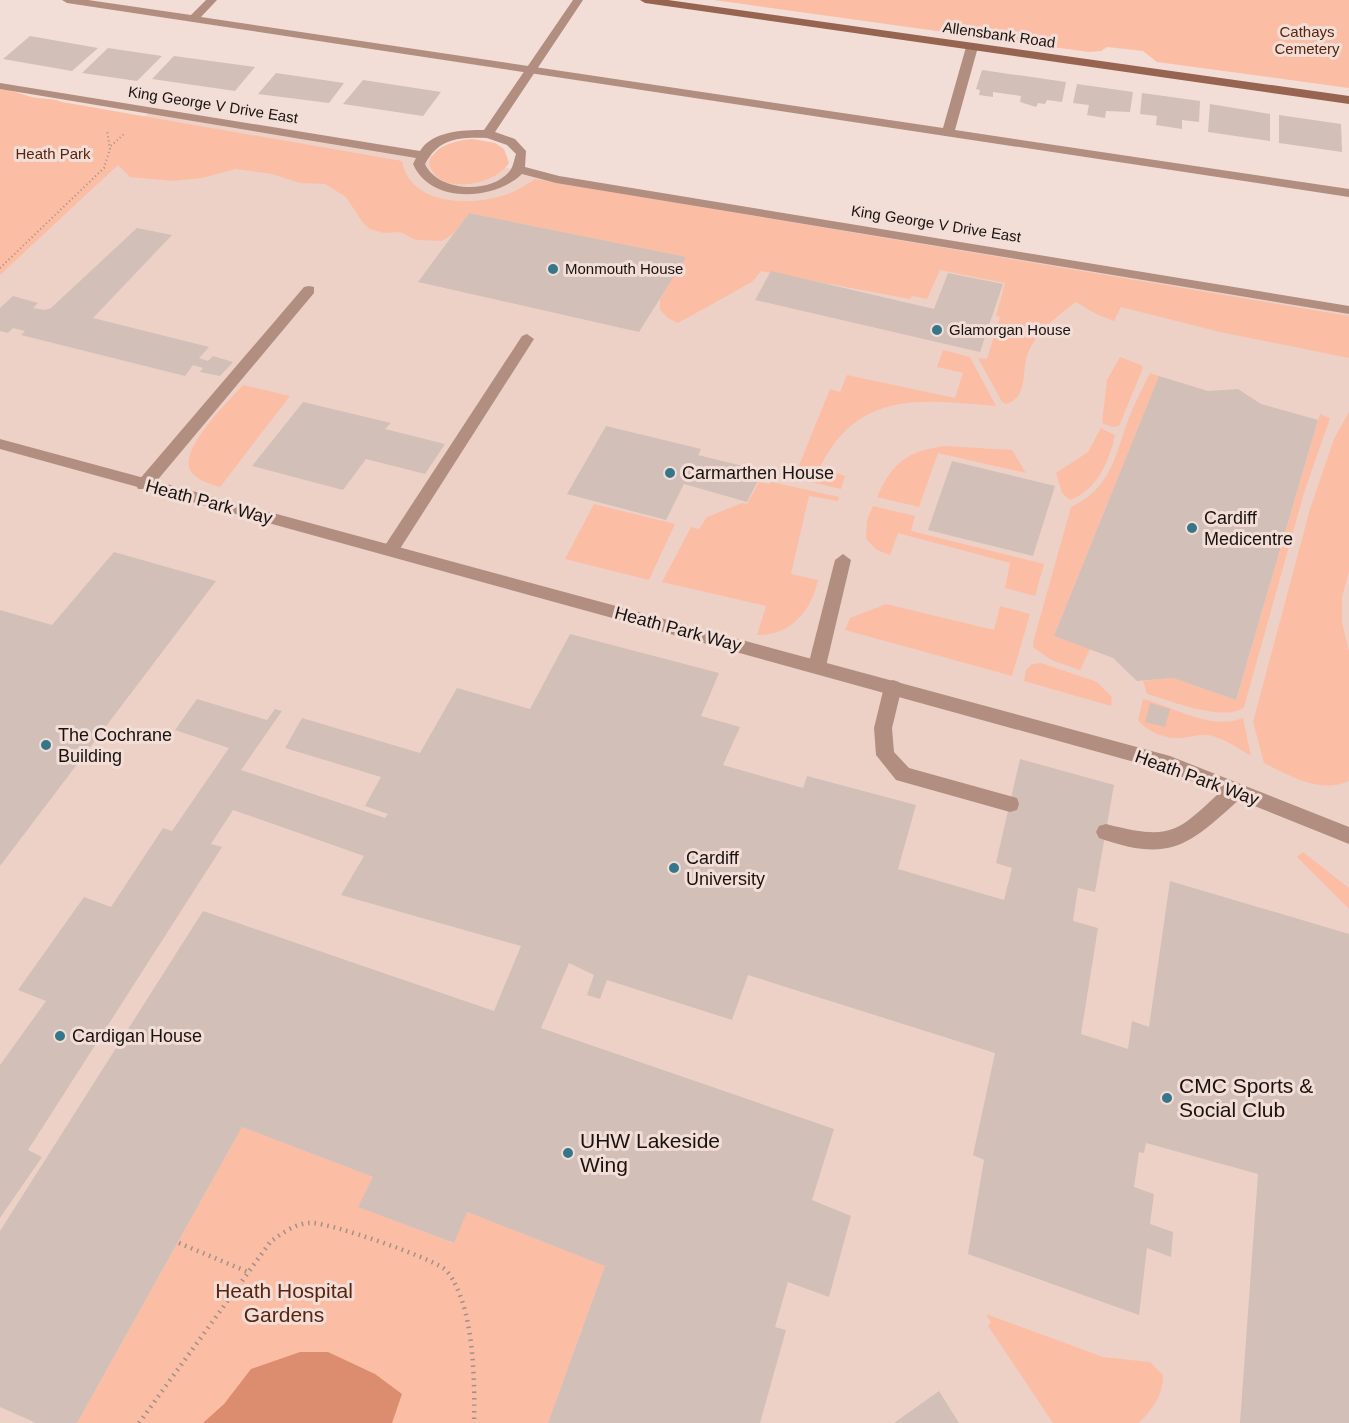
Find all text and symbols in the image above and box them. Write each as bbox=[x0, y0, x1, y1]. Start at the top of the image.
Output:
street label: Allensbank Road bbox=[942, 18, 1056, 51]
park label: Cathays Cemetery bbox=[1274, 23, 1340, 57]
street label: King George V Drive East bbox=[127, 83, 300, 126]
park label: Heath Park bbox=[15, 145, 91, 162]
street label: King George V Drive East bbox=[850, 202, 1023, 245]
place label: Monmouth House bbox=[565, 260, 683, 277]
marker: Monmouth House bbox=[546, 262, 560, 276]
place label: Glamorgan House bbox=[949, 321, 1071, 338]
marker: Glamorgan House bbox=[930, 323, 944, 337]
place label: Carmarthen House bbox=[682, 463, 834, 483]
marker: Carmarthen House bbox=[663, 466, 677, 480]
street label: Heath Park Way bbox=[143, 475, 275, 529]
place label: Cardiff Medicentre bbox=[1204, 508, 1293, 549]
marker: Cardiff Medicentre bbox=[1185, 521, 1199, 535]
street label: Heath Park Way bbox=[612, 602, 744, 656]
place label: The Cochrane Building bbox=[58, 725, 172, 766]
marker: The Cochrane Building bbox=[39, 738, 53, 752]
street label: Heath Park Way bbox=[1132, 746, 1262, 810]
place label: Cardiff University bbox=[686, 848, 765, 889]
marker: Cardiff University bbox=[667, 861, 681, 875]
place label: Cardigan House bbox=[72, 1026, 202, 1046]
marker: Cardigan House bbox=[53, 1029, 67, 1043]
place label: CMC Sports & Social Club bbox=[1179, 1074, 1313, 1121]
marker: CMC Sports & Social Club bbox=[1160, 1091, 1174, 1105]
place label: UHW Lakeside Wing bbox=[580, 1129, 720, 1176]
marker: UHW Lakeside Wing bbox=[561, 1146, 575, 1160]
park label: Heath Hospital Gardens bbox=[215, 1279, 353, 1326]

